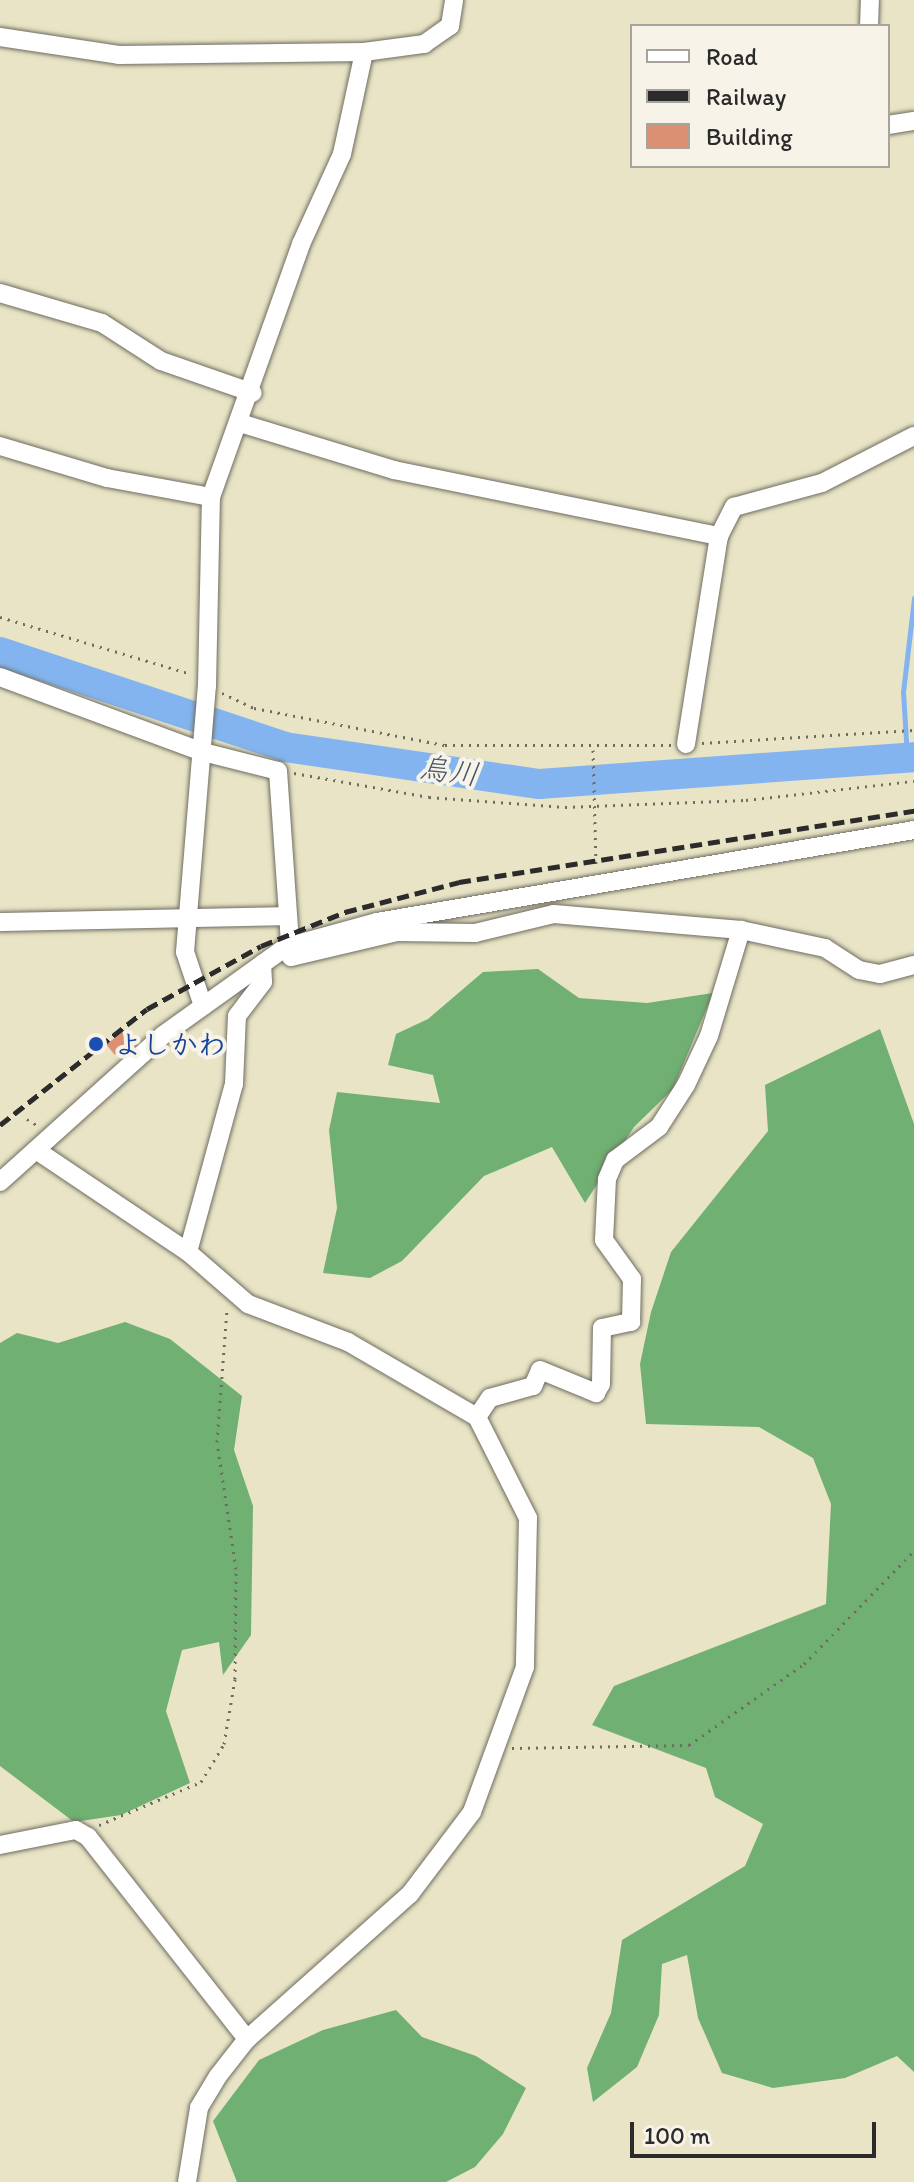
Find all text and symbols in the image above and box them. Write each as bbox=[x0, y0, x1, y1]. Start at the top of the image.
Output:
legend bbox=[630, 24, 890, 168]
text: Road bbox=[706, 42, 758, 71]
text: Railway bbox=[706, 82, 786, 111]
text: Building bbox=[706, 122, 793, 151]
water label: 烏川 bbox=[417, 749, 481, 793]
place label: よしかわ bbox=[114, 1027, 226, 1061]
marker: よしかわ bbox=[85, 1033, 107, 1055]
scale bar bbox=[634, 2106, 880, 2156]
text: 100 m bbox=[644, 2121, 710, 2150]

